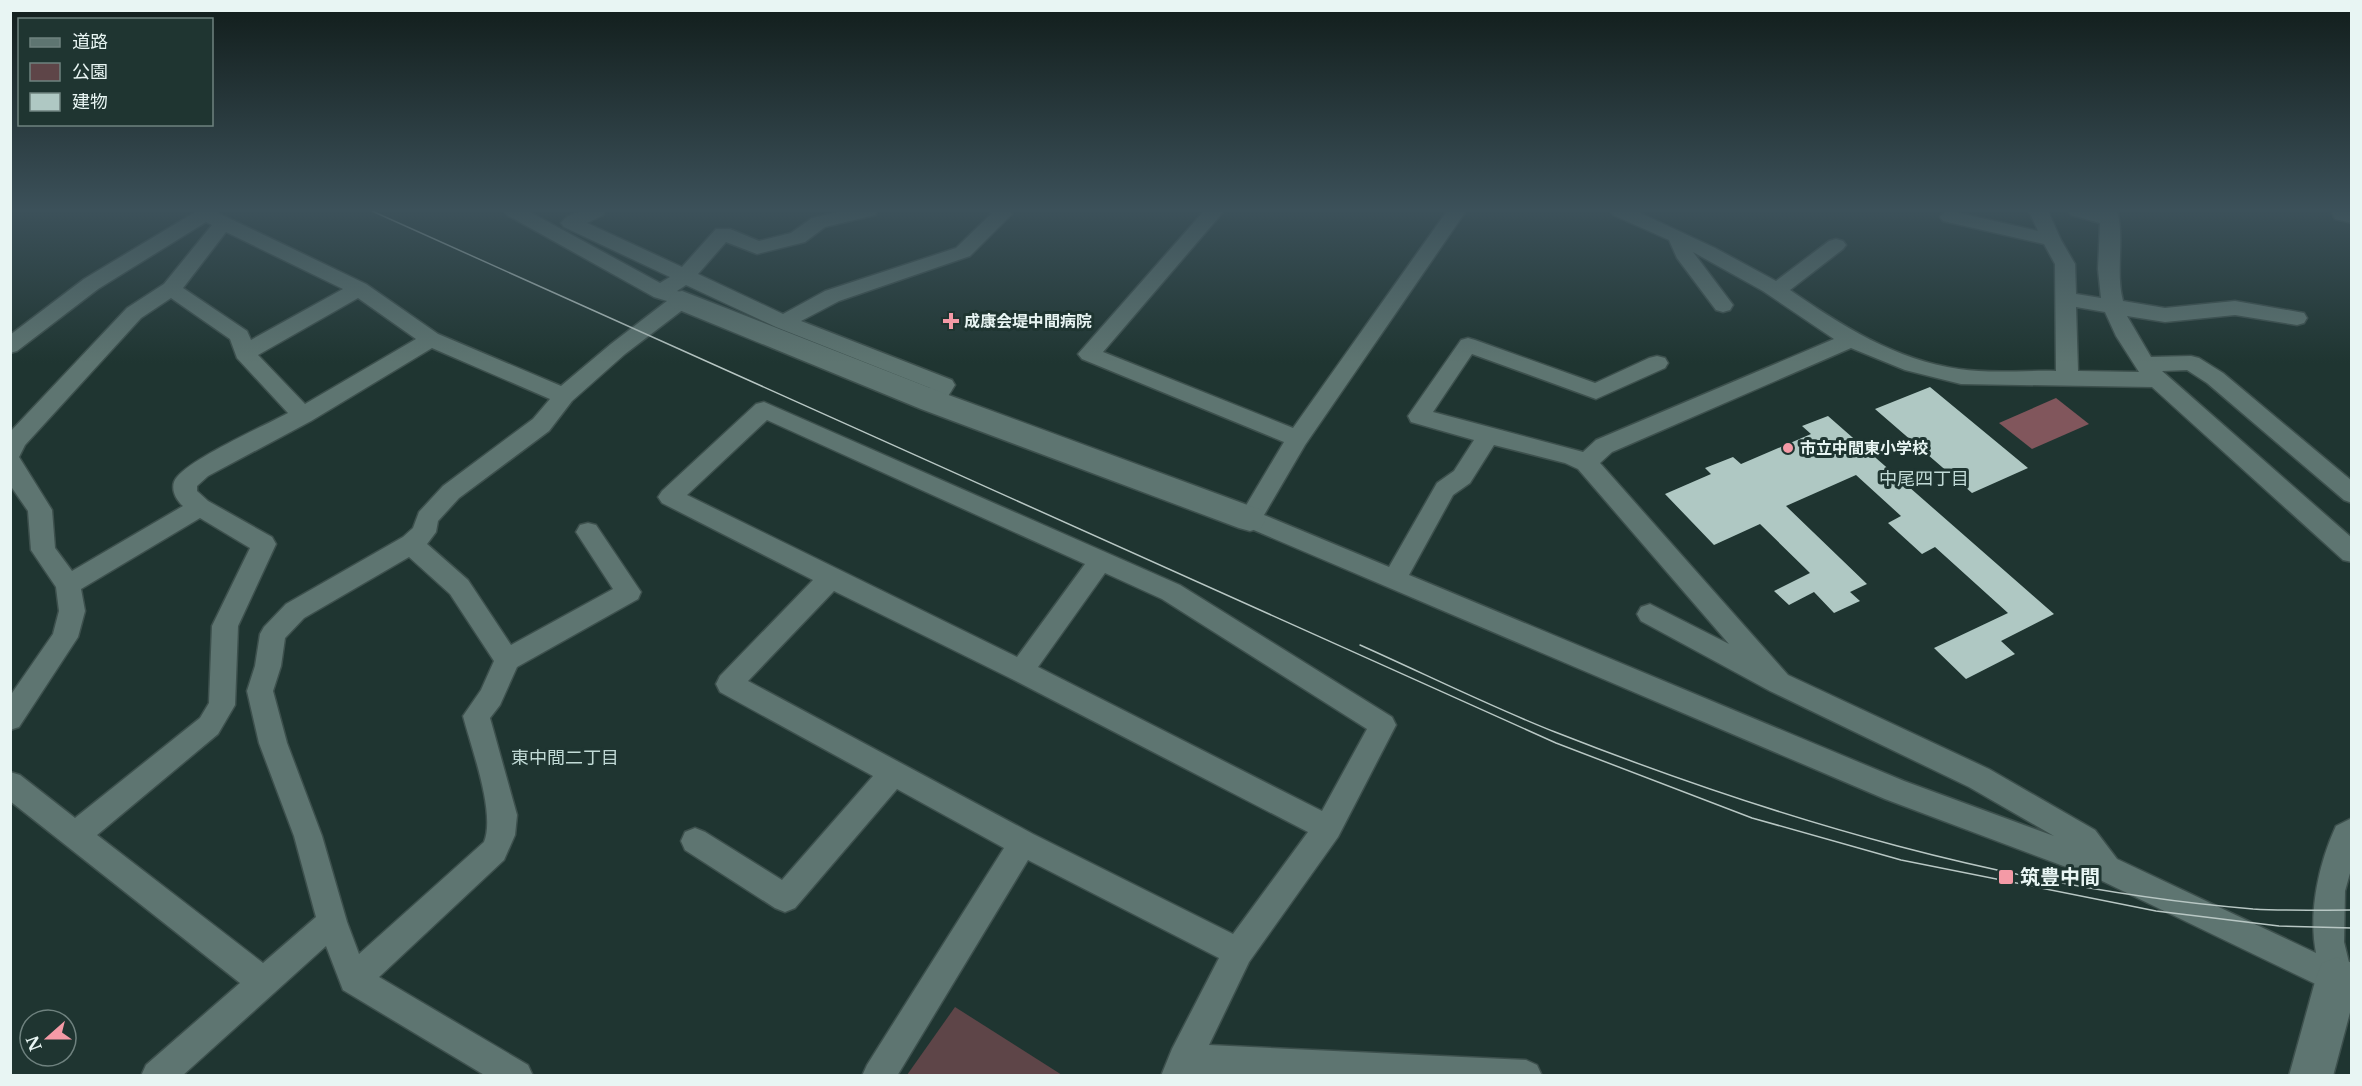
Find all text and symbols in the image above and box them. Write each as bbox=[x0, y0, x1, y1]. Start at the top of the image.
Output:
legend bbox=[18, 18, 213, 126]
text: 道路 bbox=[72, 31, 108, 53]
text: 公園 bbox=[72, 61, 108, 83]
text: 建物 bbox=[72, 91, 108, 113]
place label: 成康会堤中間病院 bbox=[964, 311, 1092, 331]
marker: 成康会堤中間病院 bbox=[942, 312, 960, 330]
place label: 市立中間東小学校 bbox=[1800, 438, 1928, 458]
marker: 市立中間東小学校 bbox=[1781, 441, 1795, 455]
district label: 中尾四丁目 bbox=[1879, 468, 1969, 490]
district label: 東中間二丁目 bbox=[511, 747, 619, 769]
place label: 筑豊中間 bbox=[2020, 865, 2100, 889]
marker: 筑豊中間 bbox=[1997, 868, 2015, 886]
north arrow bbox=[18, 1008, 78, 1068]
text: N bbox=[22, 1033, 46, 1054]

